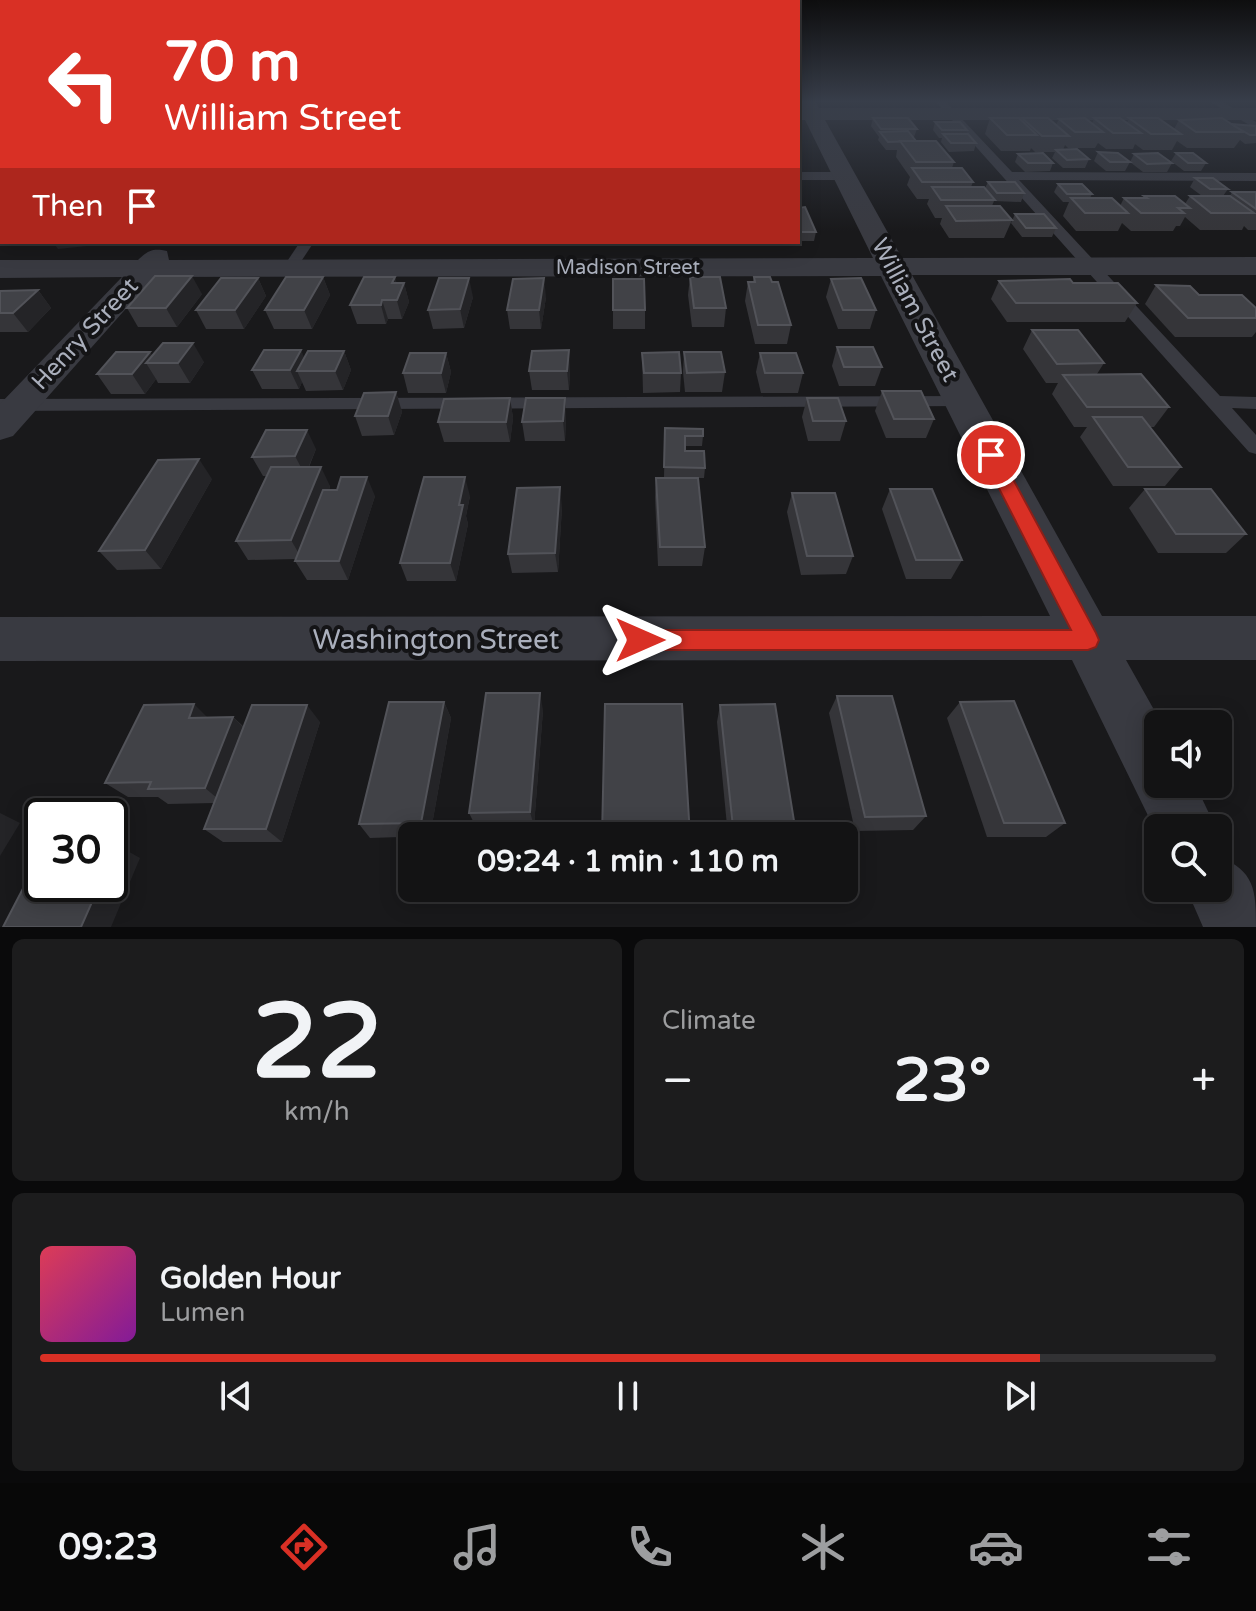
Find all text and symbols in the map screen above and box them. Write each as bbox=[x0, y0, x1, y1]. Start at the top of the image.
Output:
text: 70 m bbox=[164, 29, 300, 96]
icon: left bbox=[32, 32, 136, 136]
text: William Street bbox=[164, 97, 401, 140]
icon: arrive bbox=[120, 184, 164, 228]
text: Then bbox=[32, 188, 104, 225]
street label: William Street bbox=[865, 233, 965, 387]
street label: Madison Street bbox=[556, 256, 701, 280]
street label: Henry Street bbox=[26, 272, 144, 396]
pin bbox=[957, 421, 1025, 489]
icon: arrive bbox=[969, 433, 1013, 477]
position arrow bbox=[598, 598, 682, 682]
street label: Washington Street bbox=[313, 623, 560, 657]
map controls bbox=[1144, 710, 1232, 902]
button: sound bbox=[1144, 710, 1232, 798]
speed limit sign: 30 bbox=[24, 798, 128, 902]
button: search bbox=[1144, 814, 1232, 902]
text: 09:24 · 1 min · 110 m bbox=[477, 843, 779, 880]
text: 22 bbox=[252, 981, 382, 1106]
text: Climate bbox=[662, 1005, 756, 1036]
text: 23° bbox=[893, 1045, 991, 1117]
text: − bbox=[662, 1055, 693, 1108]
text: + bbox=[1191, 1055, 1216, 1108]
text: km/h bbox=[284, 1096, 350, 1127]
text: Golden Hour bbox=[160, 1260, 341, 1297]
text: Lumen bbox=[160, 1297, 245, 1328]
icon: previous bbox=[214, 1374, 258, 1418]
icon: pause bbox=[606, 1374, 650, 1418]
icon: next bbox=[998, 1374, 1042, 1418]
icon: directions bbox=[276, 1519, 332, 1575]
icon: music bbox=[449, 1519, 505, 1575]
icon: phone bbox=[622, 1519, 678, 1575]
icon: climate bbox=[795, 1519, 851, 1575]
icon: car bbox=[968, 1519, 1024, 1575]
icon: filters bbox=[1141, 1519, 1197, 1575]
text: 09:23 bbox=[59, 1526, 158, 1569]

